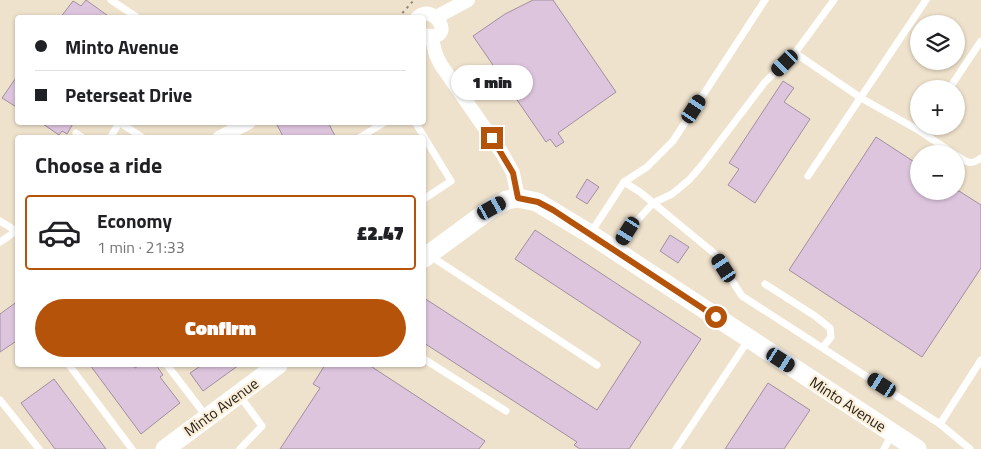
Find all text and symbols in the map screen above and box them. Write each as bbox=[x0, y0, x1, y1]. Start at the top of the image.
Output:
map controls bbox=[910, 15, 965, 200]
button: layers bbox=[910, 15, 965, 70]
text: Minto Avenue bbox=[65, 32, 179, 61]
car bbox=[769, 47, 800, 79]
callout: 1 min bbox=[451, 66, 533, 100]
text: 1 min bbox=[472, 70, 512, 94]
text: Peterseat Drive bbox=[65, 80, 192, 109]
button: + bbox=[910, 80, 965, 135]
car bbox=[679, 92, 708, 126]
route end bbox=[481, 127, 503, 149]
button: − bbox=[910, 145, 965, 200]
text: Choose a ride bbox=[35, 148, 162, 182]
car bbox=[475, 194, 508, 222]
text: Economy bbox=[97, 206, 172, 235]
icon: car bbox=[37, 210, 82, 255]
car bbox=[613, 214, 642, 248]
text: £2.47 bbox=[357, 218, 404, 247]
text: 1 min · 21:33 bbox=[97, 235, 185, 259]
car bbox=[709, 251, 738, 285]
button: Confirm bbox=[35, 299, 406, 357]
route start bbox=[705, 306, 727, 328]
car bbox=[764, 346, 797, 374]
street label: Minto Avenue bbox=[805, 371, 891, 437]
car bbox=[865, 371, 898, 399]
street label: Minto Avenue bbox=[179, 372, 263, 442]

